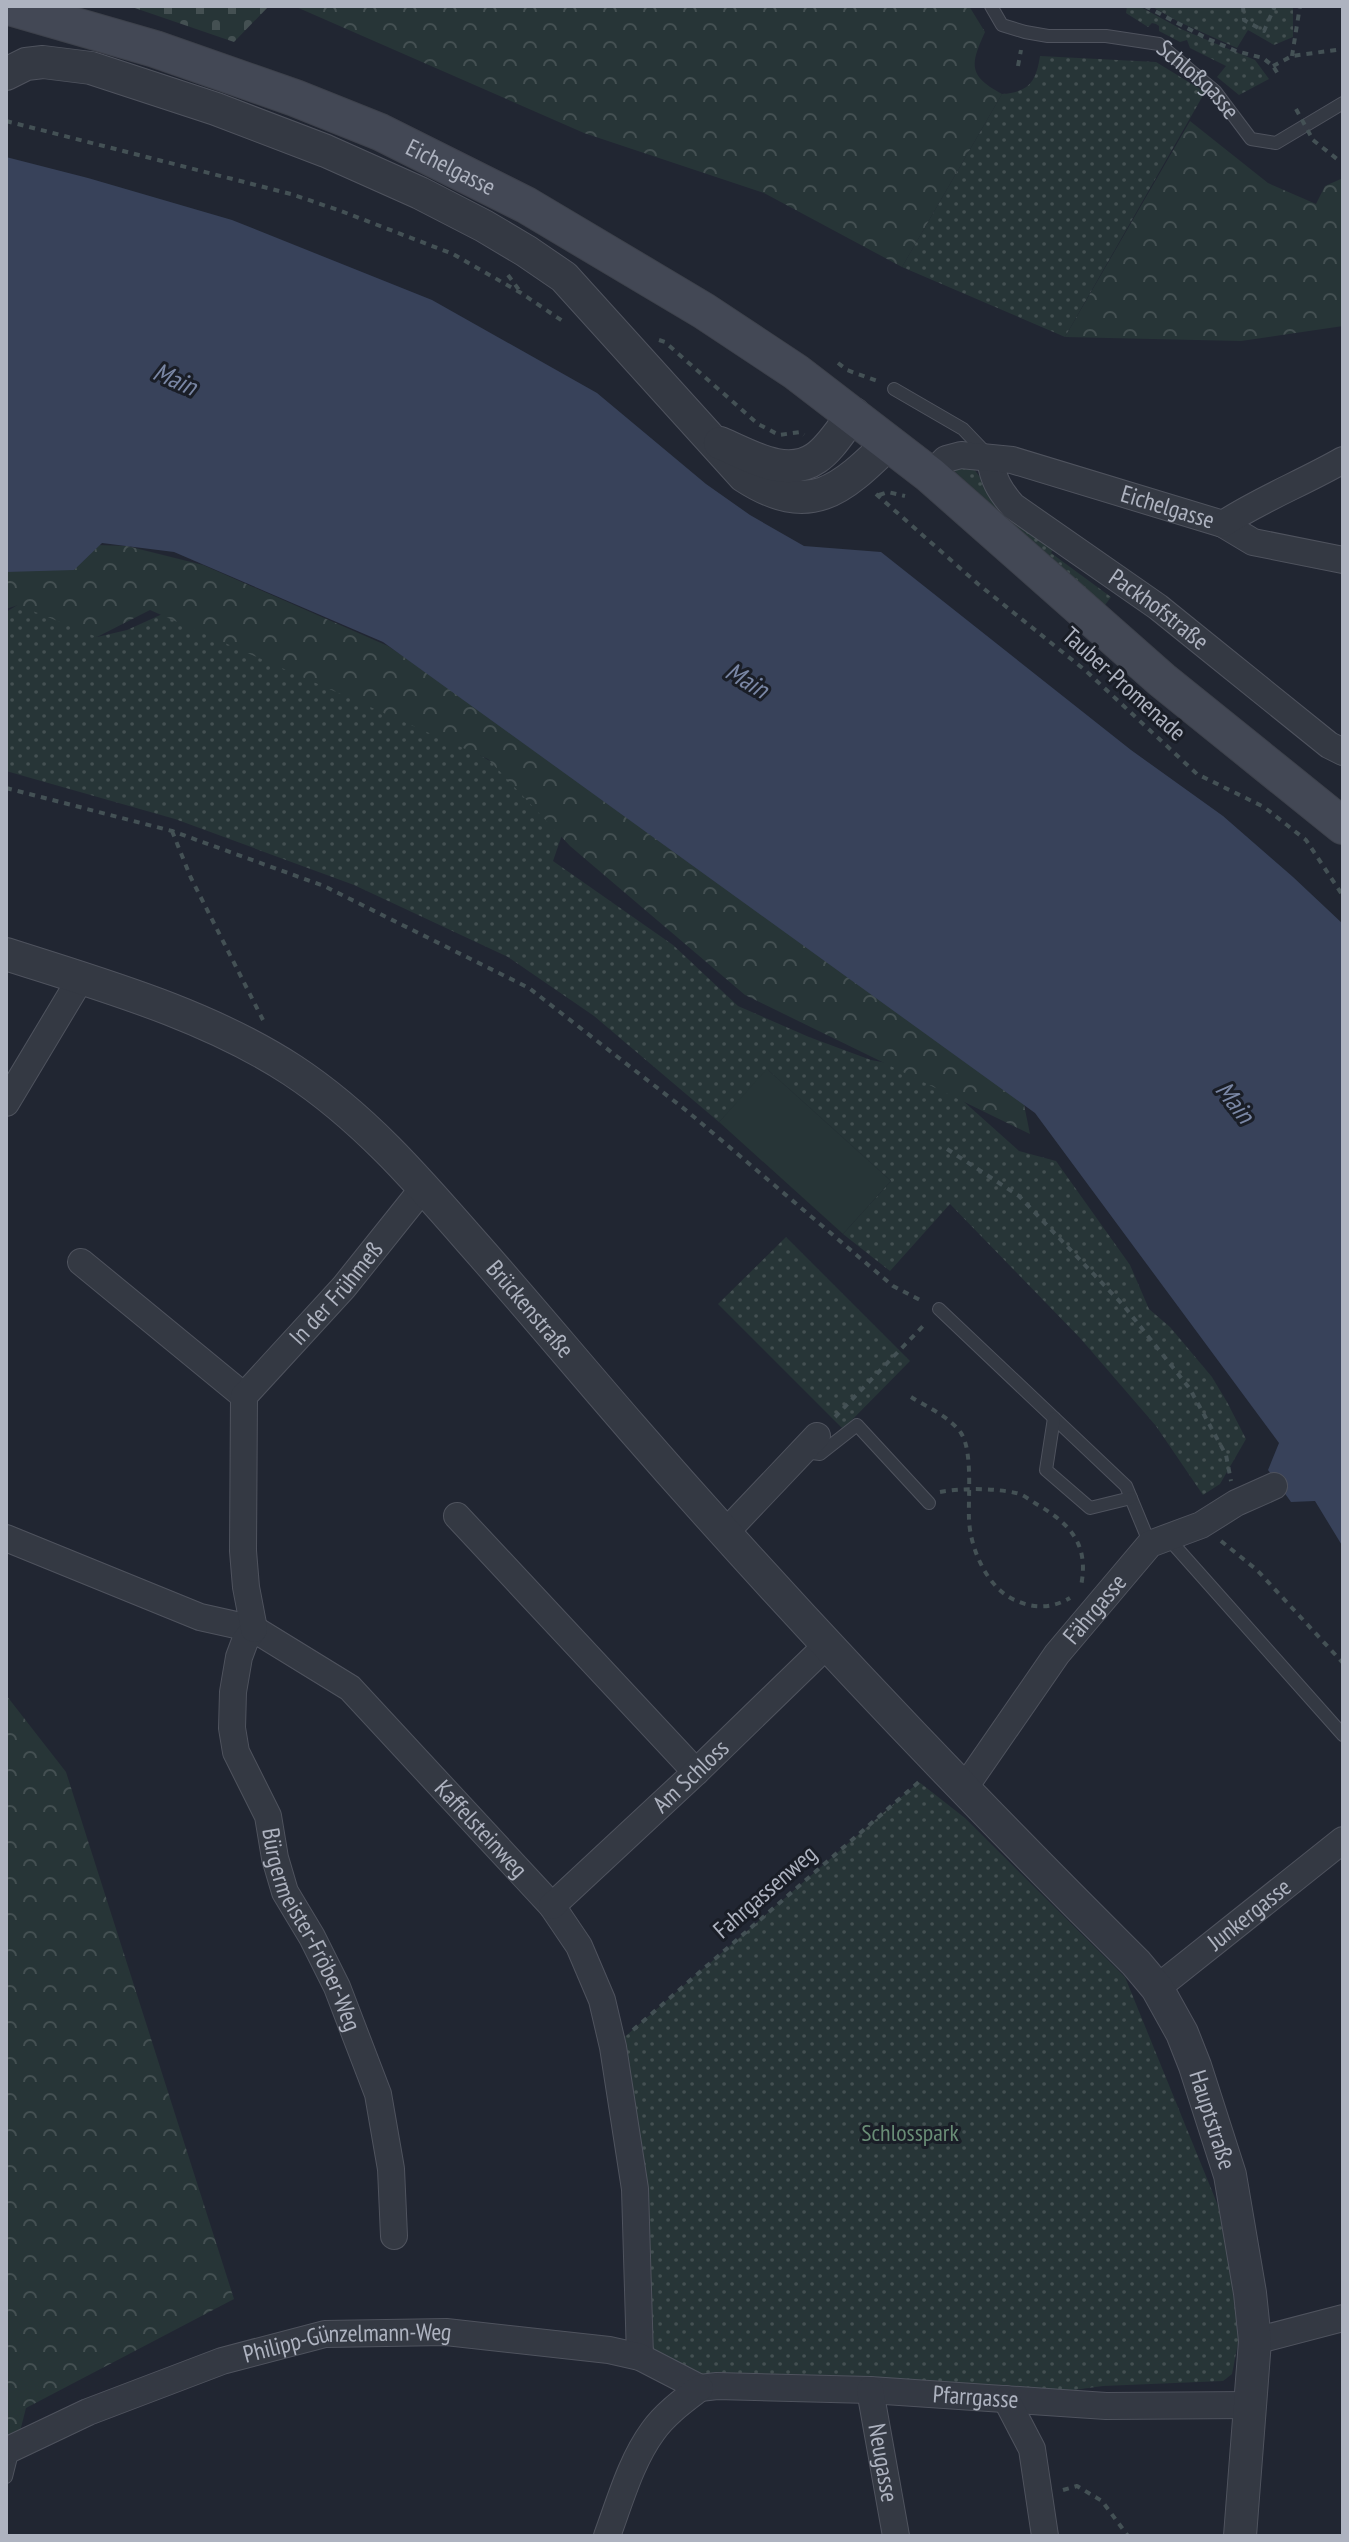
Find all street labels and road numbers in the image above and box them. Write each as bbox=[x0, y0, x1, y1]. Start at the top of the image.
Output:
street label: Schloßgasse bbox=[1150, 33, 1247, 125]
street label: Eichelgasse bbox=[401, 132, 501, 202]
street label: Eichelgasse bbox=[1117, 478, 1218, 536]
street label: Packhofstraße bbox=[1103, 562, 1215, 657]
street label: Tauber-Promenade bbox=[1056, 620, 1193, 747]
street label: In der Frühmeß bbox=[282, 1235, 390, 1352]
street label: Brückenstraße bbox=[480, 1253, 581, 1364]
street label: Fährgasse bbox=[1056, 1567, 1133, 1651]
street label: Am Schloss bbox=[646, 1733, 735, 1819]
street label: Kaffelsteinweg bbox=[428, 1773, 534, 1884]
street label: Bürgermeister-Fröber-Weg bbox=[255, 1826, 368, 2035]
street label: Fahrgassenweg bbox=[706, 1838, 823, 1945]
street label: Junkergasse bbox=[1200, 1871, 1297, 1958]
street label: Hauptstraße bbox=[1182, 2066, 1243, 2173]
street label: Philipp-Günzelmann-Weg bbox=[240, 2316, 453, 2370]
street label: Pfarrgasse bbox=[932, 2378, 1020, 2415]
street label: Neugasse bbox=[861, 2421, 906, 2505]

